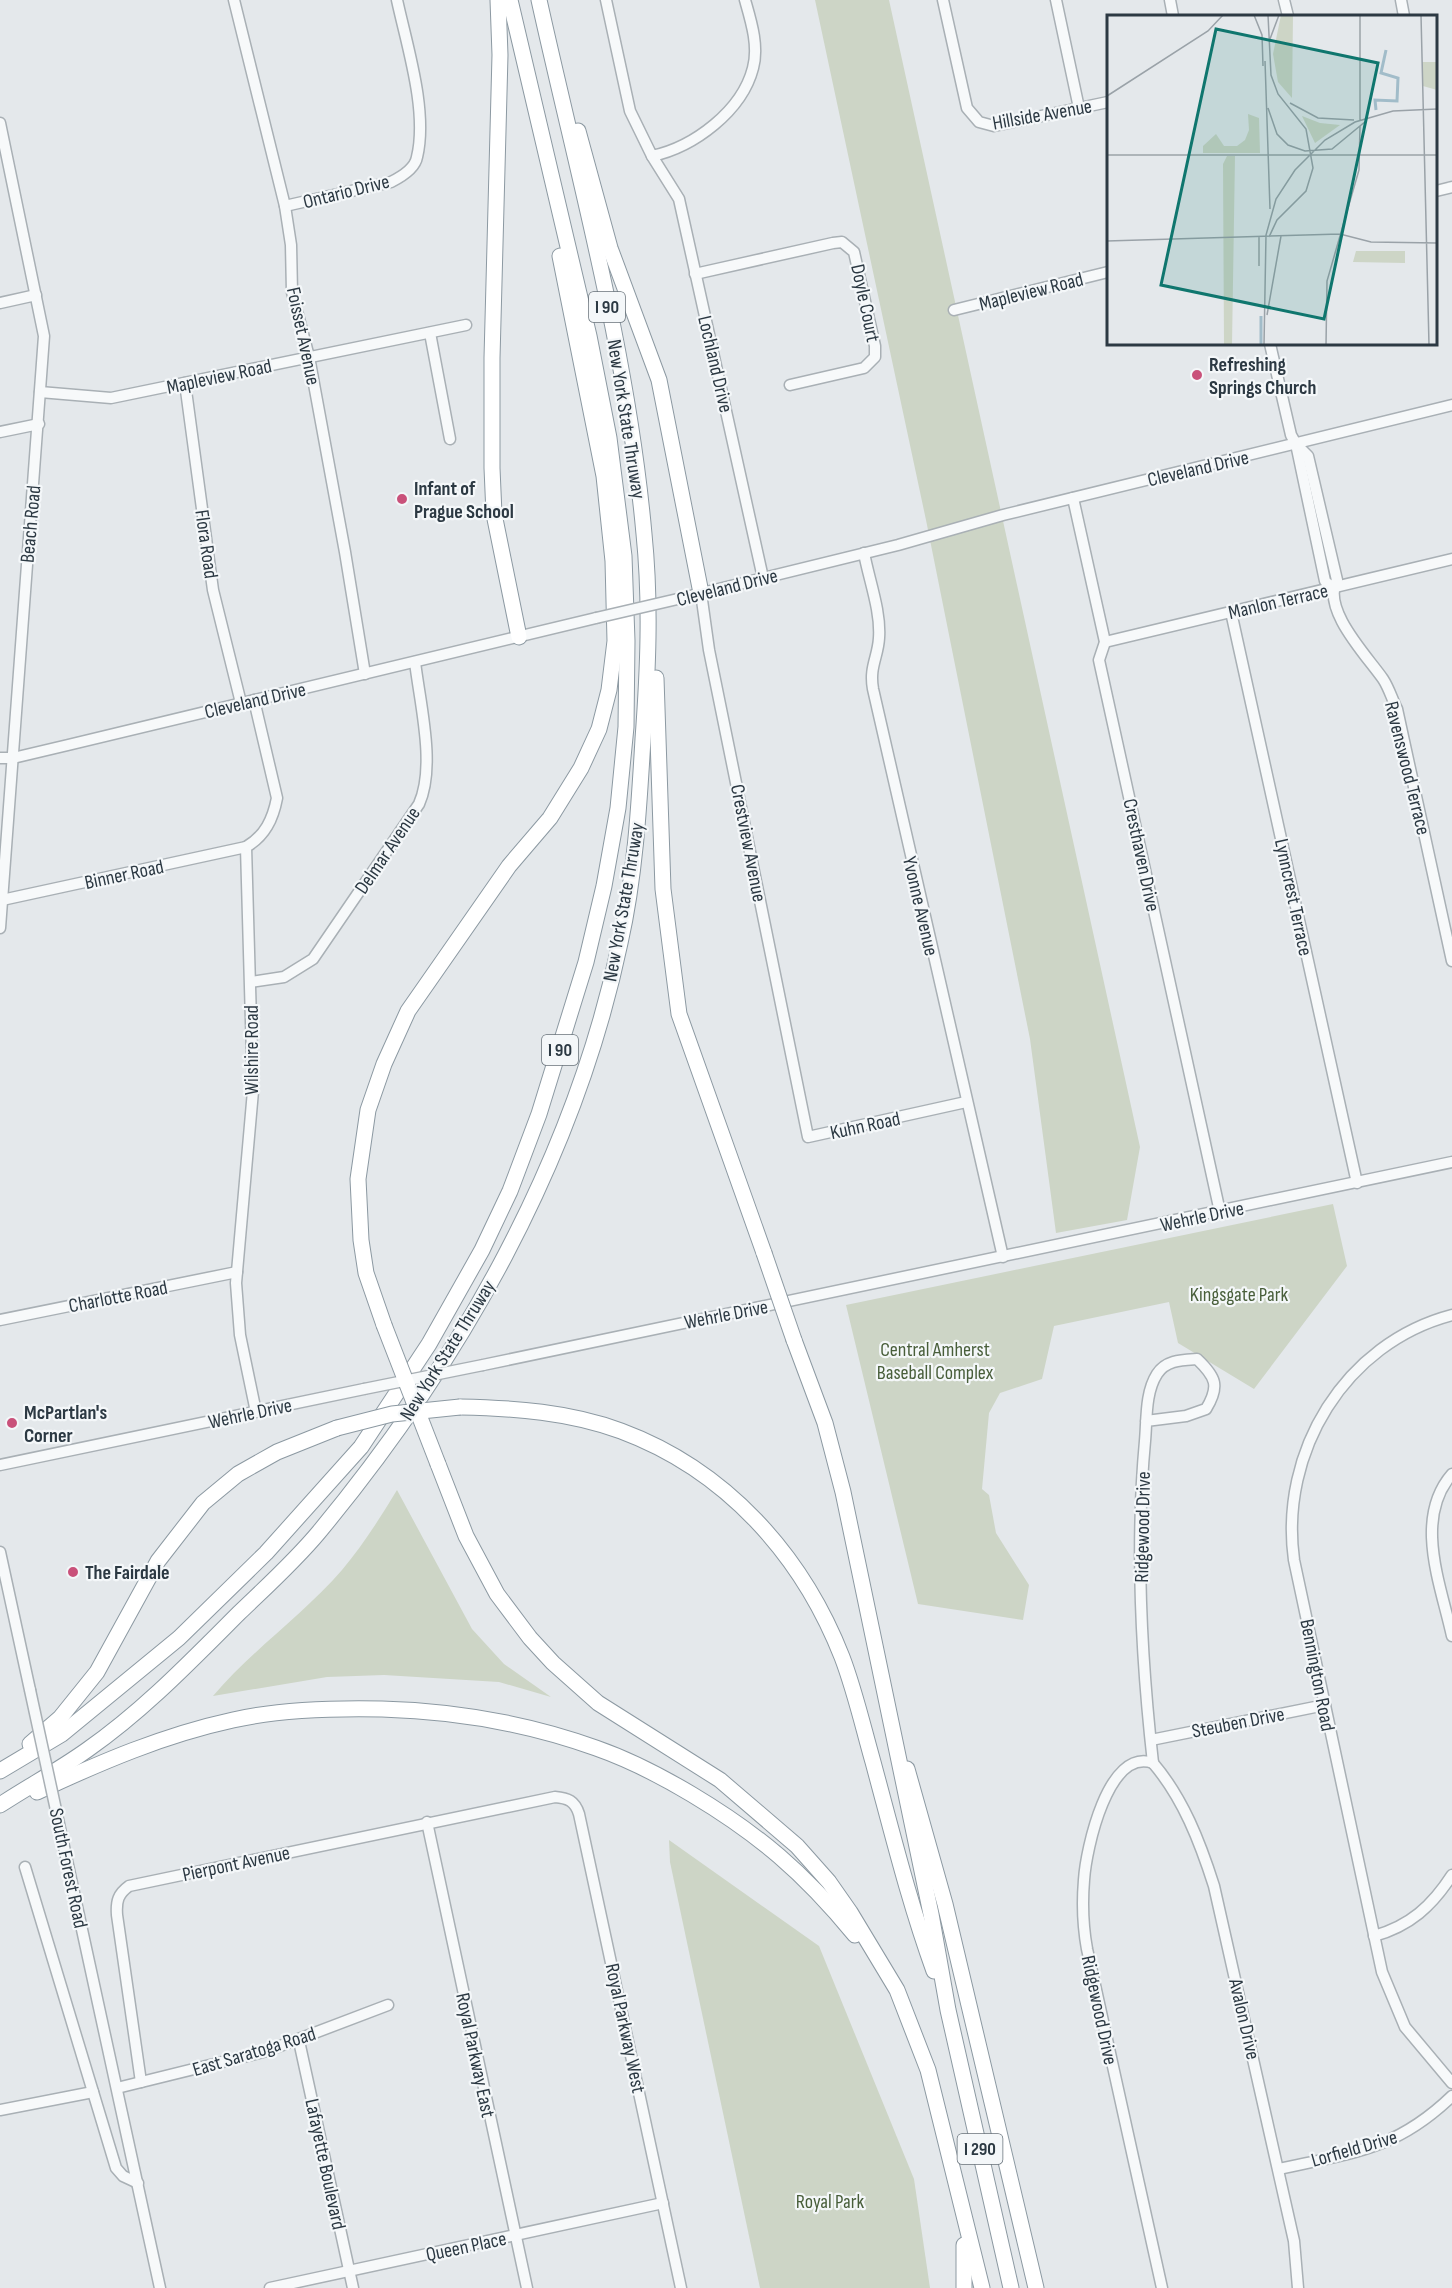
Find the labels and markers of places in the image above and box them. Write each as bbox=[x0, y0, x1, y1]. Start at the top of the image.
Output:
place label: Refreshing Springs Church bbox=[1209, 353, 1316, 400]
marker: Refreshing Springs Church bbox=[1190, 368, 1204, 382]
place label: Infant of Prague School bbox=[414, 477, 514, 524]
marker: Infant of Prague School bbox=[395, 492, 409, 506]
place label: McPartlan's Corner bbox=[24, 1401, 107, 1448]
marker: McPartlan's Corner bbox=[5, 1416, 19, 1430]
place label: The Fairdale bbox=[85, 1561, 170, 1585]
marker: The Fairdale bbox=[66, 1565, 80, 1579]

